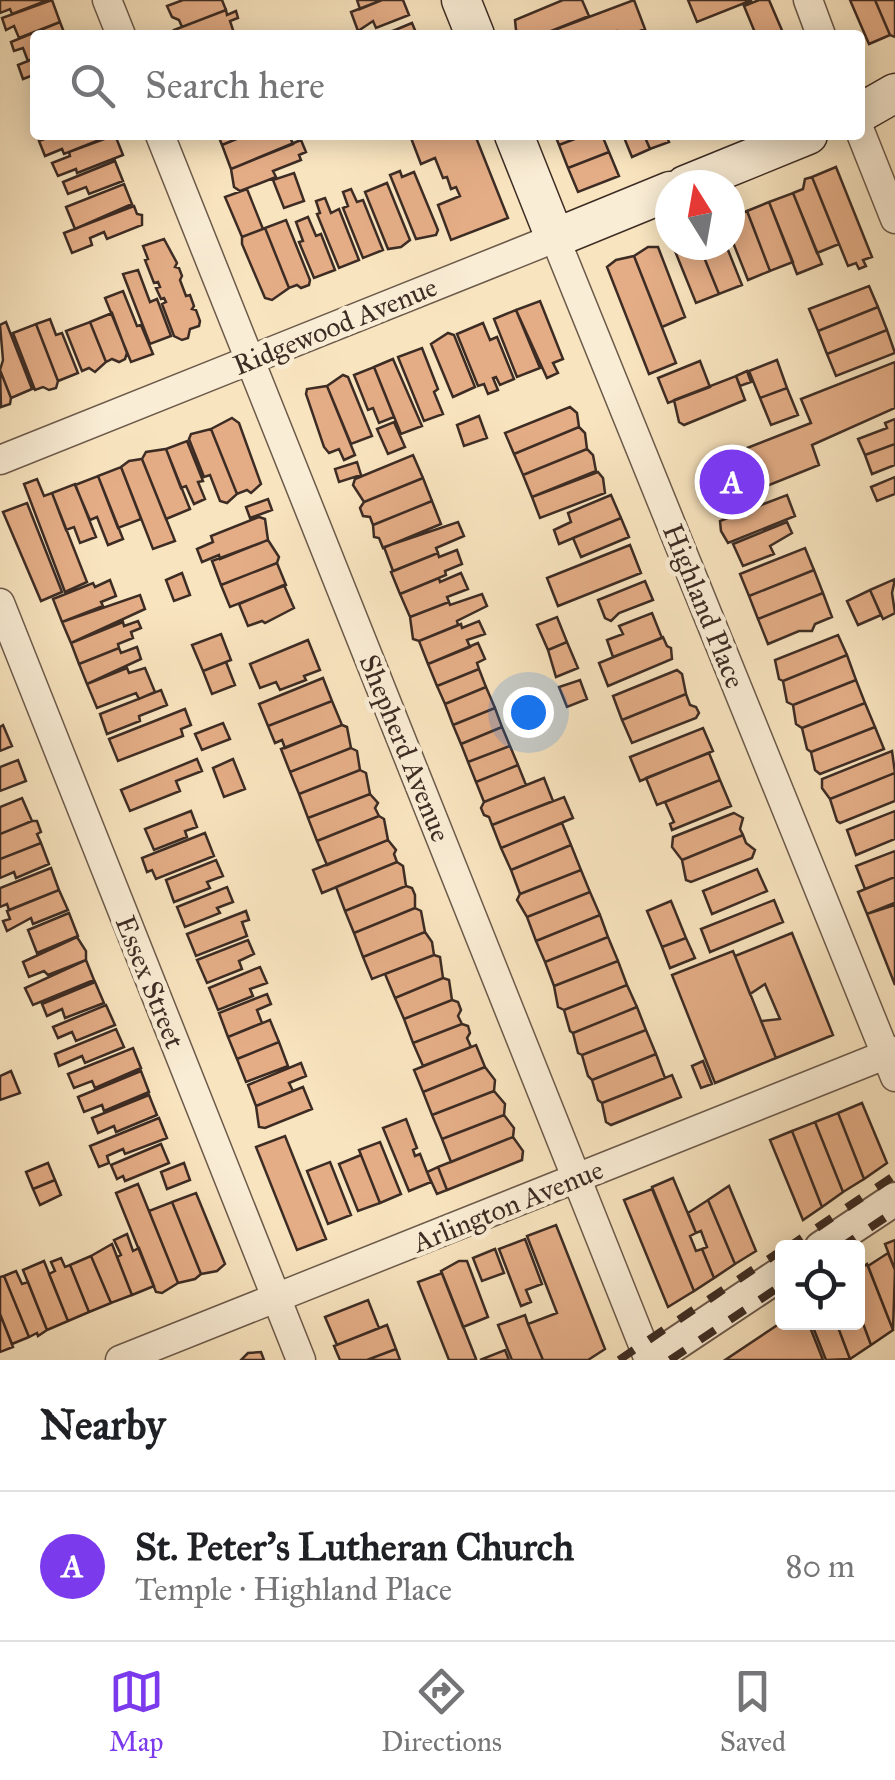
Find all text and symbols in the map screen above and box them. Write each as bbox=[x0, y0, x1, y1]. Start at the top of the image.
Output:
search box bbox=[30, 30, 865, 140]
icon: search bbox=[65, 58, 120, 113]
text: Search here bbox=[145, 62, 325, 108]
north arrow bbox=[655, 170, 745, 260]
street label: Ridgewood Avenue bbox=[228, 269, 442, 383]
pin: A bbox=[700, 444, 764, 520]
street label: Highland Place bbox=[655, 519, 753, 693]
street label: Shepherd Avenue bbox=[352, 649, 458, 847]
your location bbox=[503, 687, 554, 738]
street label: Essex Street bbox=[108, 910, 193, 1054]
street label: Arlington Avenue bbox=[407, 1152, 608, 1260]
map controls bbox=[775, 1240, 865, 1330]
button: locate bbox=[775, 1240, 865, 1330]
text: Nearby bbox=[40, 1399, 165, 1451]
text: St. Peter's Lutheran Church bbox=[135, 1524, 574, 1570]
text: A bbox=[62, 1547, 83, 1586]
text: 80 m bbox=[786, 1547, 855, 1586]
text: Temple · Highland Place bbox=[135, 1570, 452, 1609]
tab: Map bbox=[109, 1664, 164, 1759]
tab: Directions bbox=[381, 1664, 502, 1759]
tab: Saved bbox=[720, 1664, 786, 1759]

